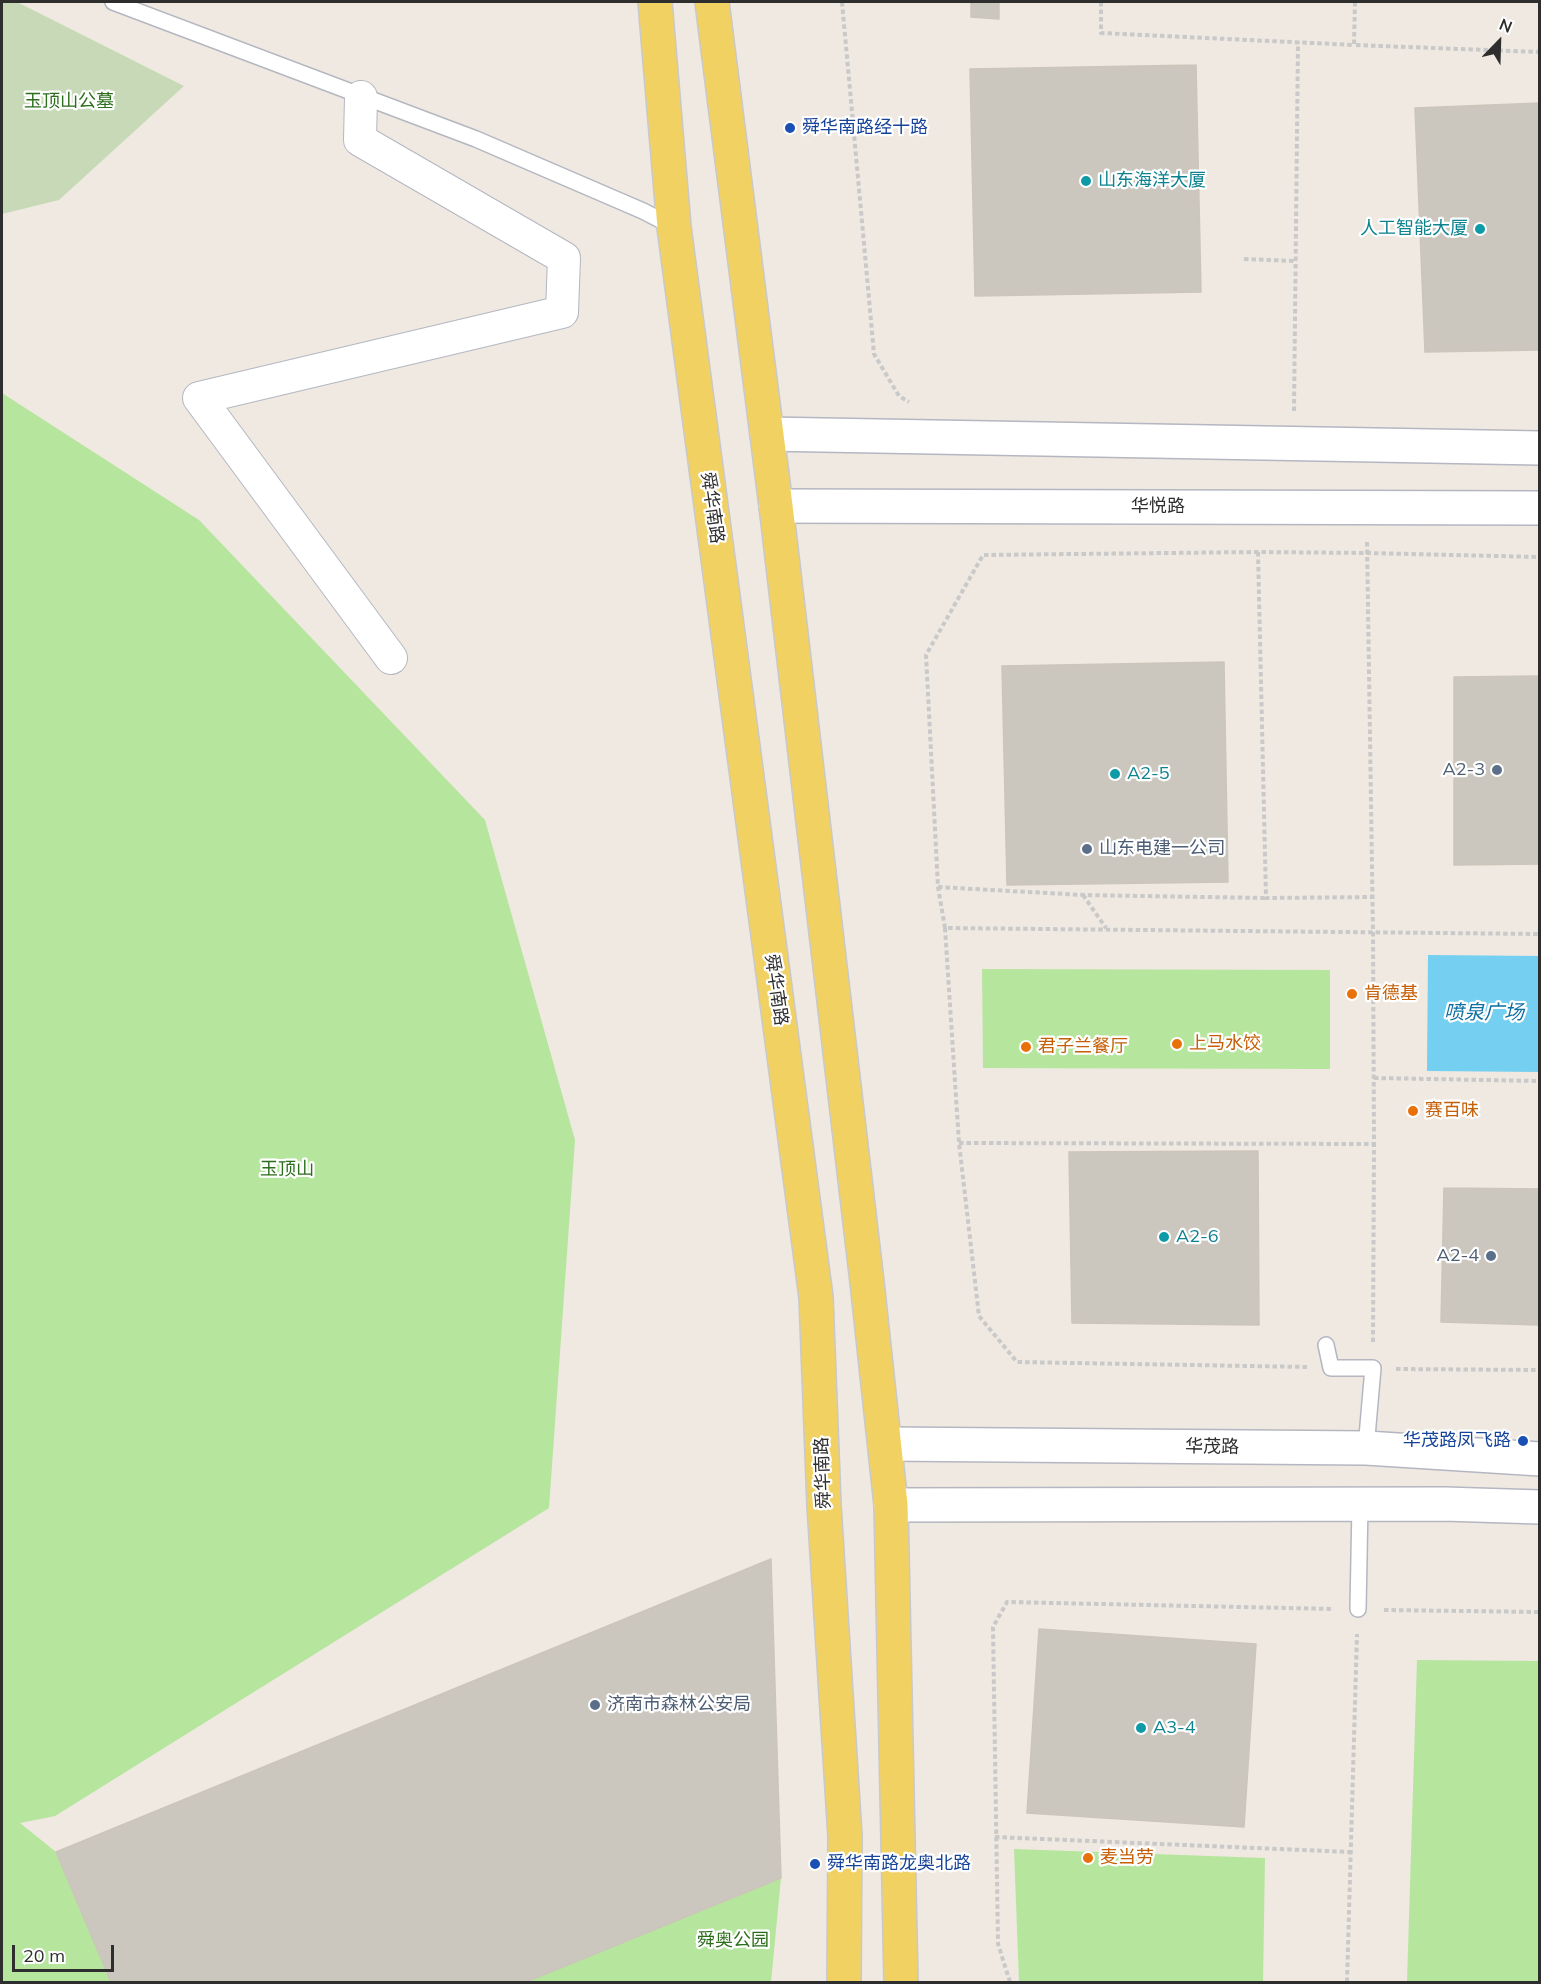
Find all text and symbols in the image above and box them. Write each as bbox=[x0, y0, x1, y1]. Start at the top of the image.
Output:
north arrow bbox=[1469, 12, 1529, 72]
text: N bbox=[1497, 14, 1516, 37]
park label: 玉顶山公墓 bbox=[24, 91, 114, 113]
place label: 舜华南路经十路 bbox=[802, 117, 928, 139]
marker: 舜华南路经十路 bbox=[783, 121, 797, 135]
place label: 山东海洋大厦 bbox=[1098, 170, 1206, 192]
marker: 山东海洋大厦 bbox=[1079, 174, 1093, 188]
place label: 人工智能大厦 bbox=[1360, 218, 1468, 240]
marker: 人工智能大厦 bbox=[1473, 222, 1487, 236]
street label: 舜华南路 bbox=[696, 471, 728, 545]
street label: 华悦路 bbox=[1131, 496, 1185, 518]
place label: A2-3 bbox=[1442, 759, 1485, 781]
place label: A2-5 bbox=[1127, 763, 1170, 785]
marker: A2-3 bbox=[1490, 763, 1504, 777]
marker: A2-5 bbox=[1108, 767, 1122, 781]
place label: 山东电建一公司 bbox=[1099, 838, 1225, 860]
marker: 山东电建一公司 bbox=[1080, 842, 1094, 856]
street label: 舜华南路 bbox=[760, 953, 792, 1027]
place label: 肯德基 bbox=[1364, 983, 1418, 1005]
marker: 肯德基 bbox=[1345, 987, 1359, 1001]
water label: 喷泉广场 bbox=[1444, 1001, 1524, 1025]
place label: 上马水饺 bbox=[1189, 1033, 1261, 1055]
place label: 君子兰餐厅 bbox=[1038, 1036, 1128, 1058]
marker: 上马水饺 bbox=[1170, 1037, 1184, 1051]
marker: 君子兰餐厅 bbox=[1019, 1040, 1033, 1054]
place label: 赛百味 bbox=[1425, 1100, 1479, 1122]
marker: 赛百味 bbox=[1406, 1104, 1420, 1118]
park label: 玉顶山 bbox=[260, 1159, 314, 1181]
place label: A2-6 bbox=[1176, 1226, 1219, 1248]
marker: A2-6 bbox=[1157, 1230, 1171, 1244]
place label: A2-4 bbox=[1436, 1245, 1479, 1267]
marker: A2-4 bbox=[1484, 1249, 1498, 1263]
place label: 华茂路凤飞路 bbox=[1403, 1430, 1511, 1452]
marker: 华茂路凤飞路 bbox=[1516, 1434, 1530, 1448]
street label: 华茂路 bbox=[1185, 1436, 1239, 1458]
street label: 舜华南路 bbox=[811, 1437, 835, 1509]
place label: 济南市森林公安局 bbox=[607, 1694, 751, 1716]
marker: 济南市森林公安局 bbox=[588, 1698, 602, 1712]
place label: A3-4 bbox=[1153, 1717, 1196, 1739]
marker: A3-4 bbox=[1134, 1721, 1148, 1735]
place label: 麦当劳 bbox=[1100, 1847, 1154, 1869]
marker: 麦当劳 bbox=[1081, 1851, 1095, 1865]
place label: 舜华南路龙奥北路 bbox=[827, 1853, 971, 1875]
marker: 舜华南路龙奥北路 bbox=[808, 1857, 822, 1871]
park label: 舜奥公园 bbox=[697, 1930, 769, 1952]
scale bar bbox=[15, 1933, 117, 1971]
text: 20 m bbox=[23, 1944, 65, 1967]

